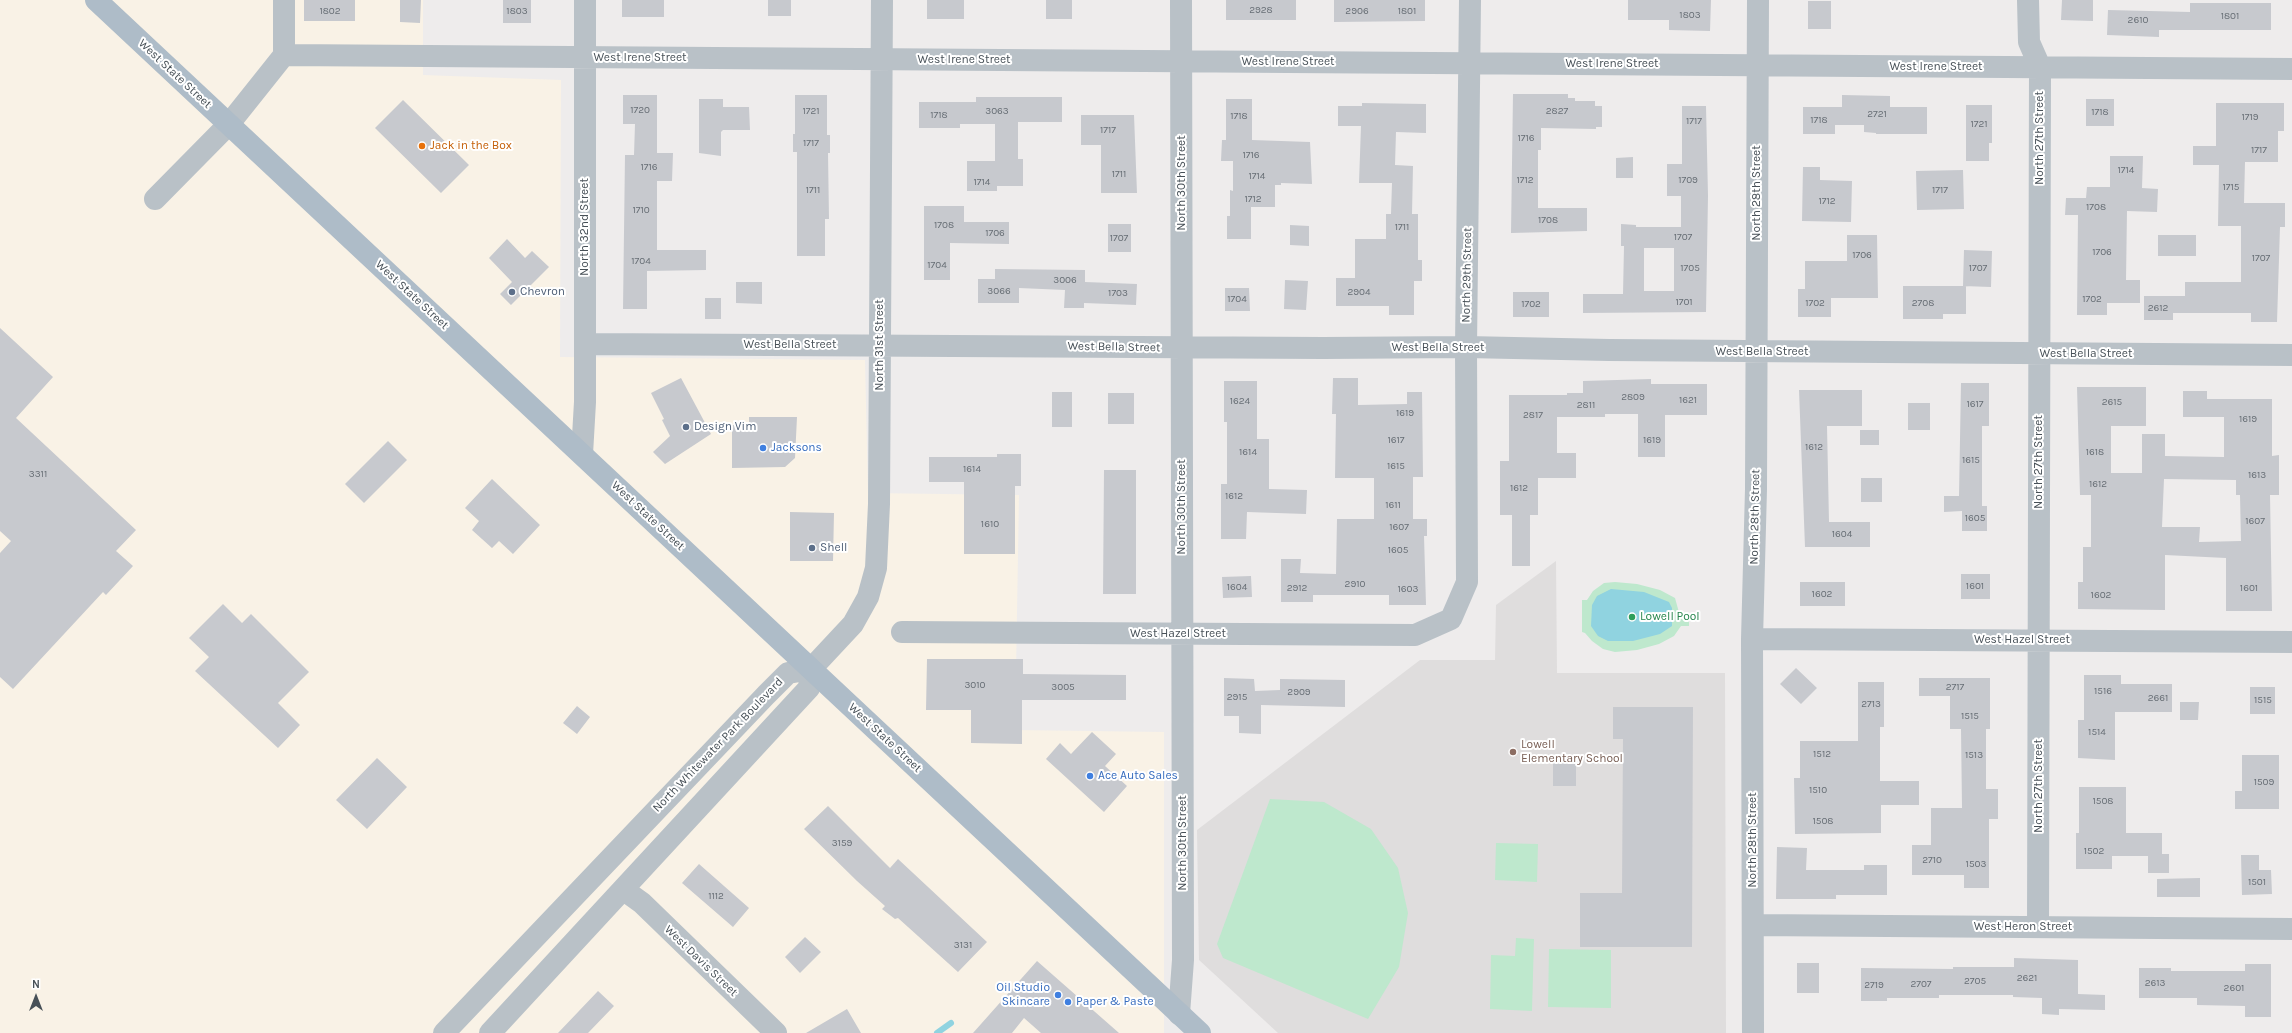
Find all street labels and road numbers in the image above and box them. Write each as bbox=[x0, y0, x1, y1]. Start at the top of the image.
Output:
street label: West State Street bbox=[135, 36, 215, 112]
street label: West Irene Street bbox=[593, 51, 687, 65]
street label: West Irene Street bbox=[917, 53, 1011, 67]
street label: West Irene Street bbox=[1241, 55, 1335, 69]
street label: West Irene Street bbox=[1565, 57, 1659, 71]
street label: West Irene Street bbox=[1889, 60, 1983, 74]
street label: North 27th Street bbox=[2033, 91, 2047, 185]
street label: North 30th Street bbox=[1175, 135, 1189, 231]
street label: North 28th Street bbox=[1750, 145, 1764, 241]
street label: North 32nd Street bbox=[578, 178, 592, 276]
street label: North 29th Street bbox=[1459, 227, 1475, 323]
street label: West State Street bbox=[372, 257, 452, 333]
street label: North 31st Street bbox=[873, 299, 887, 391]
street label: West Bella Street bbox=[744, 338, 836, 352]
street label: West Bella Street bbox=[1067, 339, 1161, 355]
street label: West Bella Street bbox=[1392, 341, 1484, 355]
street label: West Bella Street bbox=[1716, 345, 1808, 359]
street label: West Bella Street bbox=[2040, 347, 2132, 361]
street label: North 27th Street bbox=[2032, 415, 2046, 509]
street label: North 30th Street bbox=[1175, 459, 1189, 555]
street label: North 28th Street bbox=[1747, 469, 1763, 565]
street label: West State Street bbox=[608, 478, 688, 554]
street label: West Hazel Street bbox=[1130, 627, 1226, 641]
street label: West Hazel Street bbox=[1974, 633, 2070, 647]
street label: North Whitewater Park Boulevard bbox=[650, 675, 786, 815]
street label: West State Street bbox=[845, 700, 925, 776]
street label: North 27th Street bbox=[2032, 739, 2046, 833]
street label: North 28th Street bbox=[1746, 792, 1760, 888]
street label: North 30th Street bbox=[1176, 795, 1190, 891]
street label: West Heron Street bbox=[1974, 920, 2072, 934]
street label: West Davis Street bbox=[661, 922, 741, 1000]

